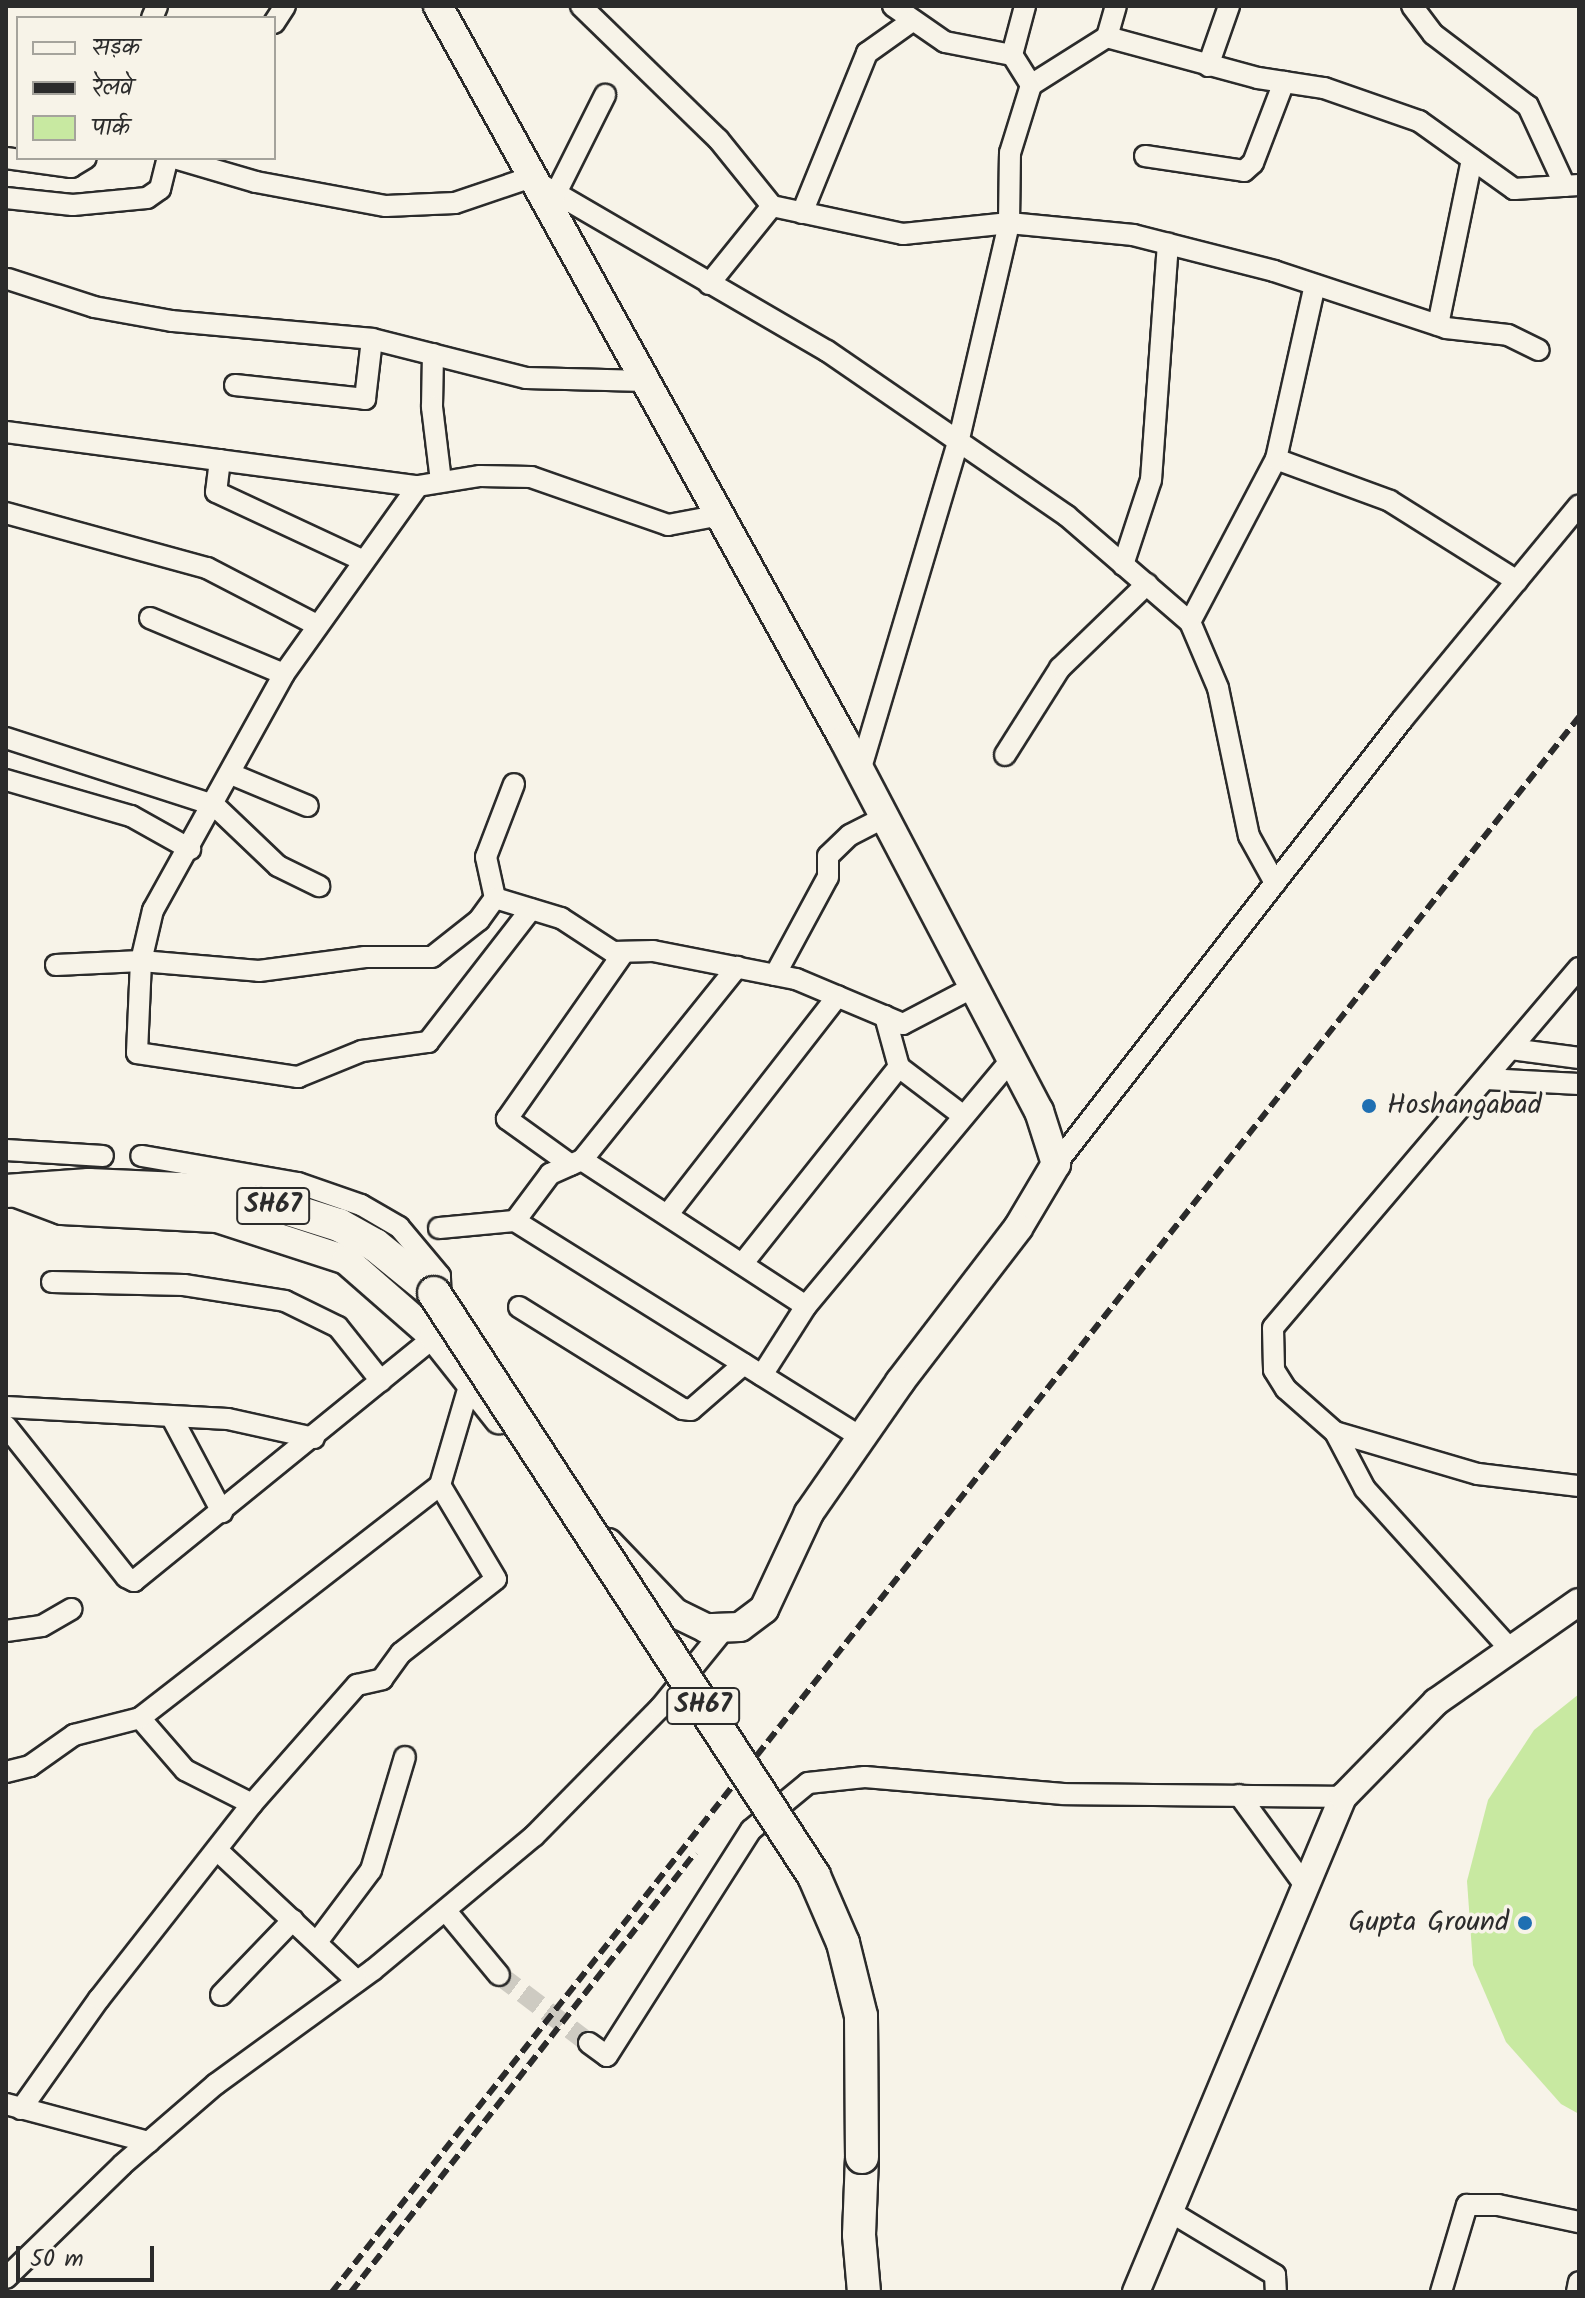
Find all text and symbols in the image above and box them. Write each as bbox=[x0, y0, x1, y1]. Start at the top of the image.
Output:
legend bbox=[16, 16, 276, 160]
text: सड़क bbox=[92, 29, 140, 68]
text: रेलवे bbox=[92, 69, 133, 108]
text: पार्क bbox=[92, 109, 130, 148]
place label: Hoshangabad bbox=[1387, 1089, 1542, 1123]
marker: Hoshangabad bbox=[1358, 1095, 1380, 1117]
road number: SH67 bbox=[235, 1184, 311, 1228]
road number: SH67 bbox=[665, 1684, 741, 1728]
place label: Gupta Ground bbox=[1348, 1906, 1509, 1940]
marker: Gupta Ground bbox=[1516, 1914, 1534, 1932]
scale bar bbox=[20, 2230, 158, 2280]
text: 50 m bbox=[30, 2240, 84, 2279]

